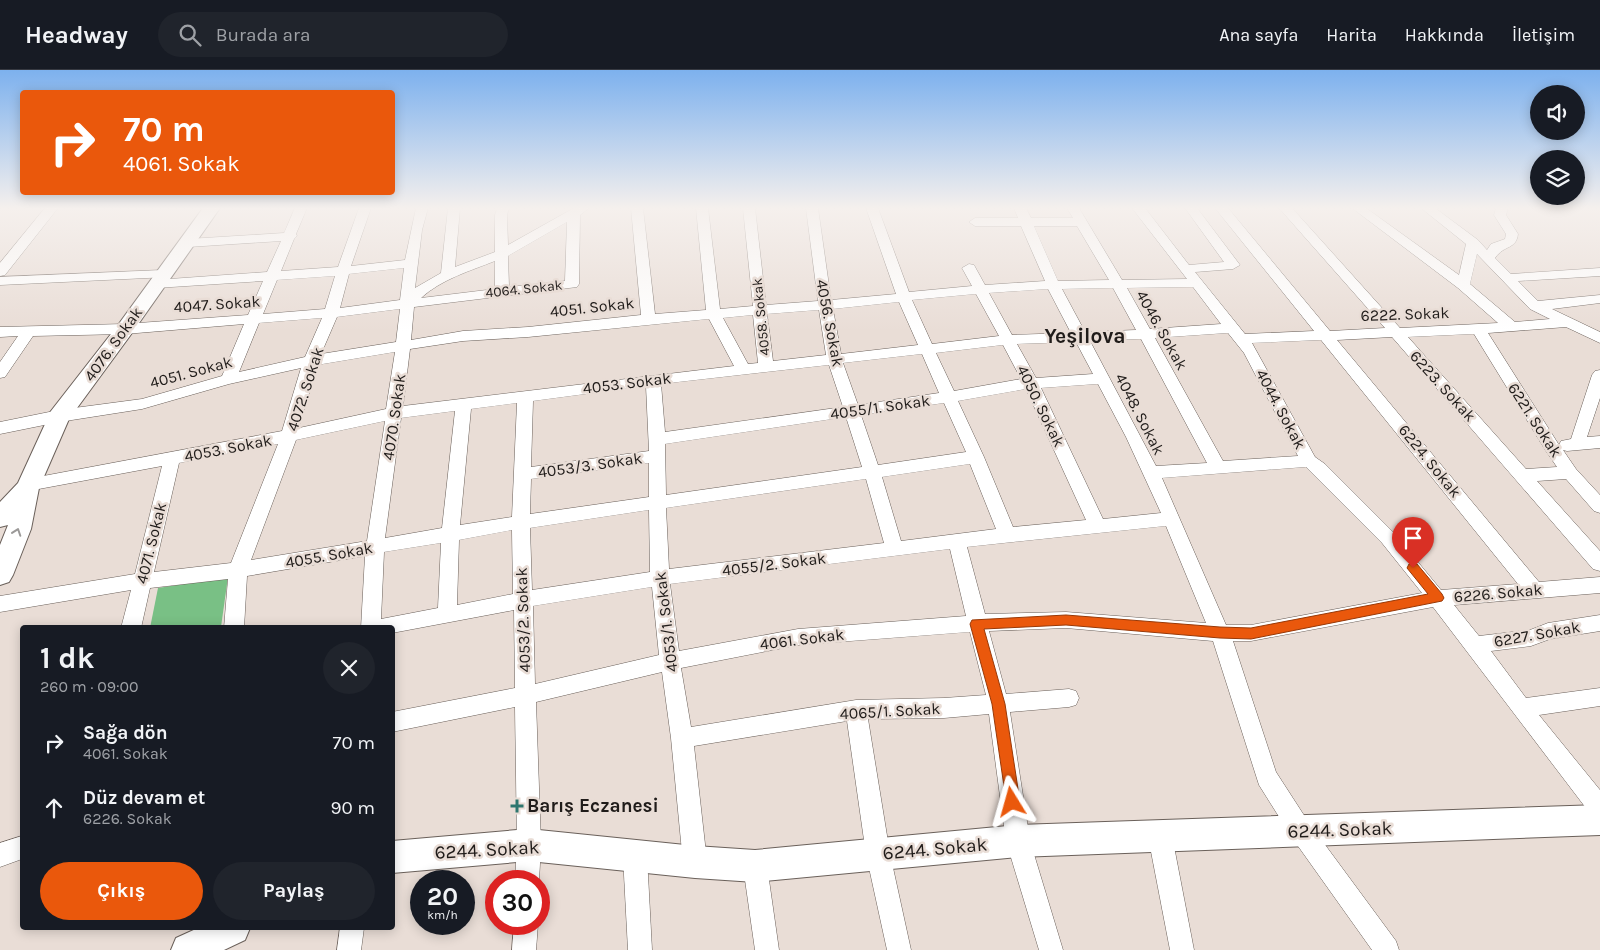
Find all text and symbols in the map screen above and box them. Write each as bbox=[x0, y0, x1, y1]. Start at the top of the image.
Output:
search box bbox=[158, 12, 508, 57]
text: Headway bbox=[25, 21, 128, 49]
icon: search bbox=[176, 21, 204, 49]
text: Burada ara bbox=[216, 24, 310, 46]
text: Ana sayfa bbox=[1219, 24, 1298, 46]
text: Harita bbox=[1326, 24, 1377, 46]
text: Hakkında bbox=[1405, 24, 1484, 46]
text: İletişim bbox=[1512, 24, 1575, 46]
map controls bbox=[1530, 85, 1585, 205]
button: sound bbox=[1530, 85, 1585, 140]
text: 70 m bbox=[123, 109, 205, 150]
icon: right bbox=[40, 110, 105, 175]
button: layers bbox=[1530, 150, 1585, 205]
text: 4061. Sokak bbox=[123, 151, 240, 177]
street label: 4064. Sokak bbox=[485, 276, 563, 301]
street label: 4058. Sokak bbox=[748, 277, 774, 357]
street label: 4056. Sokak bbox=[812, 278, 848, 368]
street label: 4046. Sokak bbox=[1132, 287, 1192, 373]
street label: 4047. Sokak bbox=[173, 291, 261, 317]
street label: 4051. Sokak bbox=[549, 293, 635, 321]
street label: 4076. Sokak bbox=[80, 303, 146, 385]
street label: 6222. Sokak bbox=[1360, 303, 1450, 325]
district label: Yeşilova bbox=[1044, 324, 1126, 348]
street label: 4072. Sokak bbox=[283, 345, 327, 433]
street label: 6223. Sokak bbox=[1406, 347, 1480, 425]
street label: 4051. Sokak bbox=[148, 352, 234, 392]
street label: 4050. Sokak bbox=[1013, 362, 1069, 450]
street label: 4044. Sokak bbox=[1252, 366, 1310, 452]
street label: 4053. Sokak bbox=[582, 368, 672, 398]
street label: 4048. Sokak bbox=[1111, 370, 1169, 458]
street label: 4070. Sokak bbox=[379, 372, 409, 462]
street label: 6221. Sokak bbox=[1504, 379, 1566, 461]
street label: 4055/1. Sokak bbox=[829, 391, 931, 423]
street label: 6224. Sokak bbox=[1395, 421, 1465, 501]
street label: 4053. Sokak bbox=[183, 430, 273, 466]
street label: 4053/3. Sokak bbox=[537, 448, 643, 482]
street label: 4071. Sokak bbox=[132, 500, 170, 586]
pin bbox=[1392, 517, 1434, 568]
icon: arrive bbox=[1399, 524, 1427, 552]
one-way arrow bbox=[11, 529, 21, 537]
street label: 4055. Sokak bbox=[284, 538, 374, 572]
street label: 4055/2. Sokak bbox=[721, 548, 827, 580]
street label: 4053/2. Sokak bbox=[512, 567, 534, 673]
street label: 4053/1. Sokak bbox=[650, 571, 682, 673]
street label: 6226. Sokak bbox=[1453, 580, 1543, 606]
street label: 6227. Sokak bbox=[1492, 617, 1582, 651]
street label: 4061. Sokak bbox=[759, 624, 845, 654]
text: 1 dk bbox=[40, 640, 94, 676]
button: close bbox=[323, 642, 375, 694]
text: 260 m · 09:00 bbox=[40, 677, 139, 696]
street label: 4065/1. Sokak bbox=[839, 699, 941, 723]
text: Sağa dön bbox=[83, 722, 167, 744]
icon: right bbox=[40, 729, 68, 757]
text: 70 m bbox=[333, 732, 375, 754]
text: 4061. Sokak bbox=[83, 744, 168, 763]
position arrow bbox=[985, 775, 1037, 827]
text: Düz devam et bbox=[83, 787, 205, 809]
icon: ahead bbox=[40, 794, 68, 822]
place label: Barış Eczanesi bbox=[527, 795, 659, 817]
text: 90 m bbox=[330, 797, 375, 819]
marker: Barış Eczanesi bbox=[511, 800, 523, 812]
text: 6226. Sokak bbox=[83, 809, 172, 828]
street label: 6244. Sokak bbox=[1287, 817, 1393, 843]
street label: 6244. Sokak bbox=[882, 833, 988, 865]
street label: 6244. Sokak bbox=[434, 836, 540, 864]
button: Çıkış bbox=[40, 862, 203, 920]
button: Paylaş bbox=[213, 862, 375, 920]
speed limit sign: 30 bbox=[485, 870, 550, 935]
text: 20 bbox=[427, 882, 458, 911]
text: km/h bbox=[427, 908, 458, 922]

